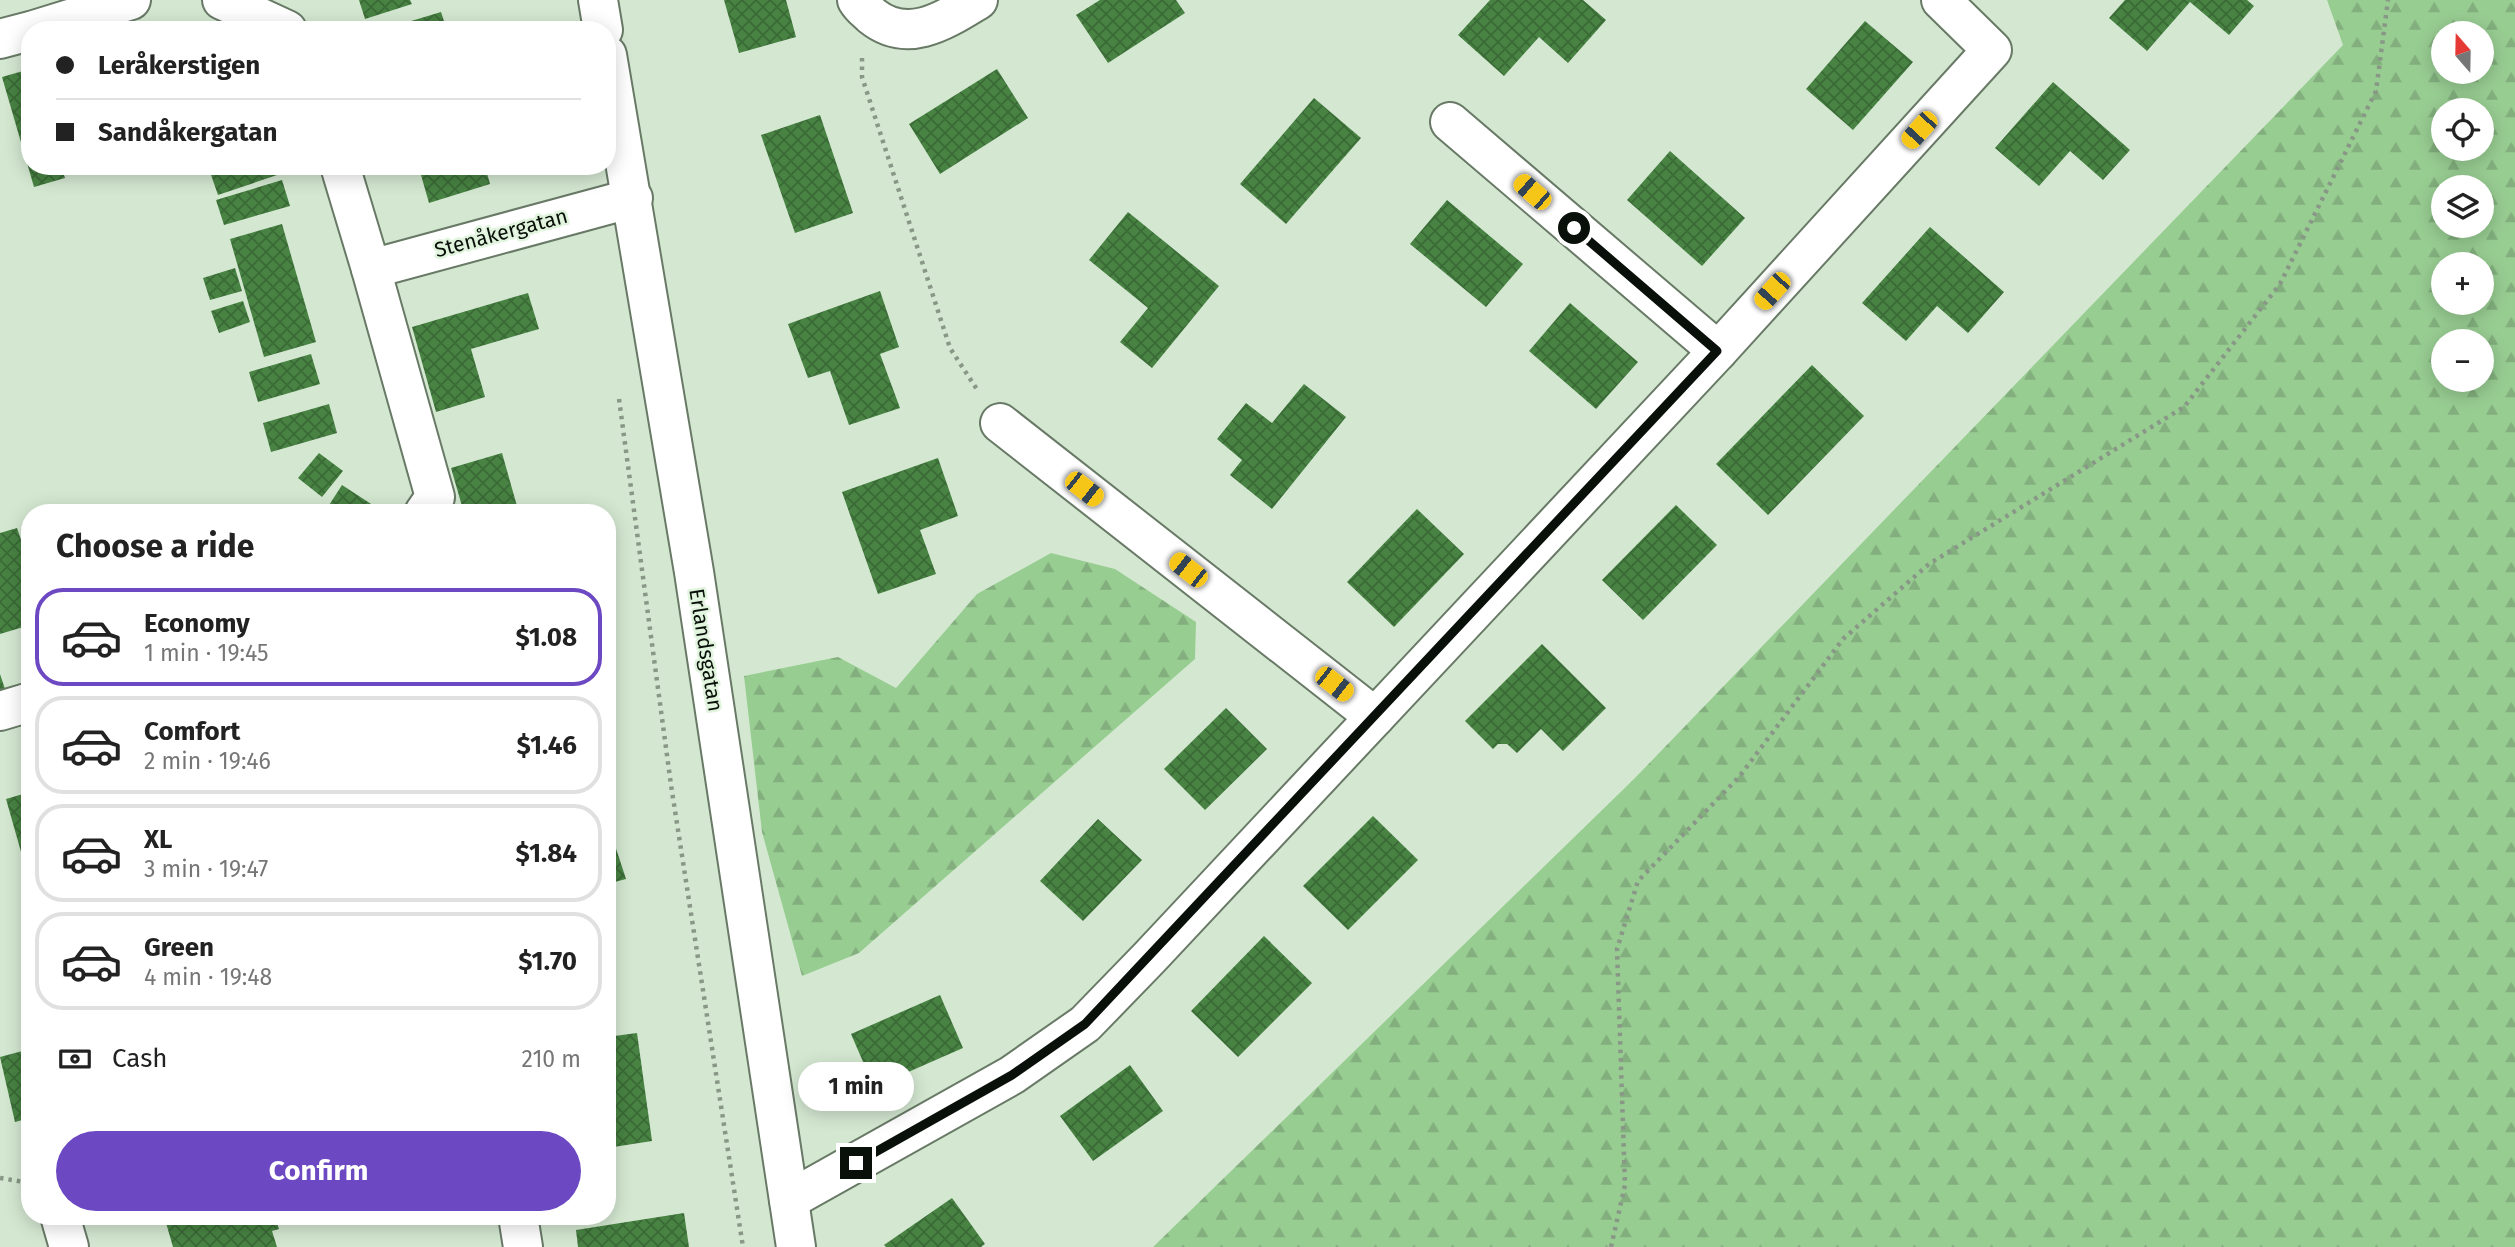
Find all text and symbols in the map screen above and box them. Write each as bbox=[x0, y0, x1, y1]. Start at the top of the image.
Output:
north arrow bbox=[2431, 21, 2494, 84]
map controls bbox=[2431, 21, 2494, 392]
text: Leråkerstigen bbox=[98, 50, 260, 81]
button: locate bbox=[2431, 98, 2494, 161]
car bbox=[1898, 107, 1941, 153]
text: Sandåkergatan bbox=[98, 117, 277, 148]
car bbox=[1510, 170, 1555, 214]
button: layers bbox=[2431, 175, 2494, 238]
street label: Stenåkergatan bbox=[432, 203, 570, 263]
route start bbox=[1558, 212, 1590, 244]
button: + bbox=[2431, 252, 2494, 315]
car bbox=[1751, 268, 1794, 314]
button: − bbox=[2431, 329, 2494, 392]
car bbox=[1061, 468, 1108, 510]
text: Choose a ride bbox=[56, 527, 254, 565]
car bbox=[1165, 549, 1212, 591]
street label: Erlandsgatan bbox=[683, 587, 729, 713]
icon: car bbox=[60, 606, 123, 669]
text: Economy bbox=[144, 608, 250, 639]
text: $1.08 bbox=[515, 622, 577, 653]
text: 1 min · 19:45 bbox=[144, 639, 268, 667]
car bbox=[1311, 663, 1358, 705]
icon: car bbox=[60, 714, 123, 777]
text: Comfort bbox=[144, 716, 240, 747]
text: $1.46 bbox=[517, 730, 577, 761]
text: 2 min · 19:46 bbox=[144, 747, 271, 775]
icon: car bbox=[60, 822, 123, 885]
text: XL bbox=[144, 824, 172, 855]
text: $1.84 bbox=[516, 838, 577, 869]
text: 3 min · 19:47 bbox=[144, 855, 268, 883]
icon: car bbox=[60, 930, 123, 993]
text: Green bbox=[144, 932, 214, 963]
text: $1.70 bbox=[518, 946, 577, 977]
text: 4 min · 19:48 bbox=[144, 963, 272, 991]
icon: cash bbox=[56, 1040, 94, 1078]
text: Cash bbox=[112, 1043, 168, 1074]
text: 210 m bbox=[522, 1045, 581, 1073]
callout: 1 min bbox=[798, 1062, 914, 1110]
text: 1 min bbox=[828, 1072, 884, 1100]
button: Confirm bbox=[56, 1131, 581, 1211]
route end bbox=[840, 1147, 872, 1179]

